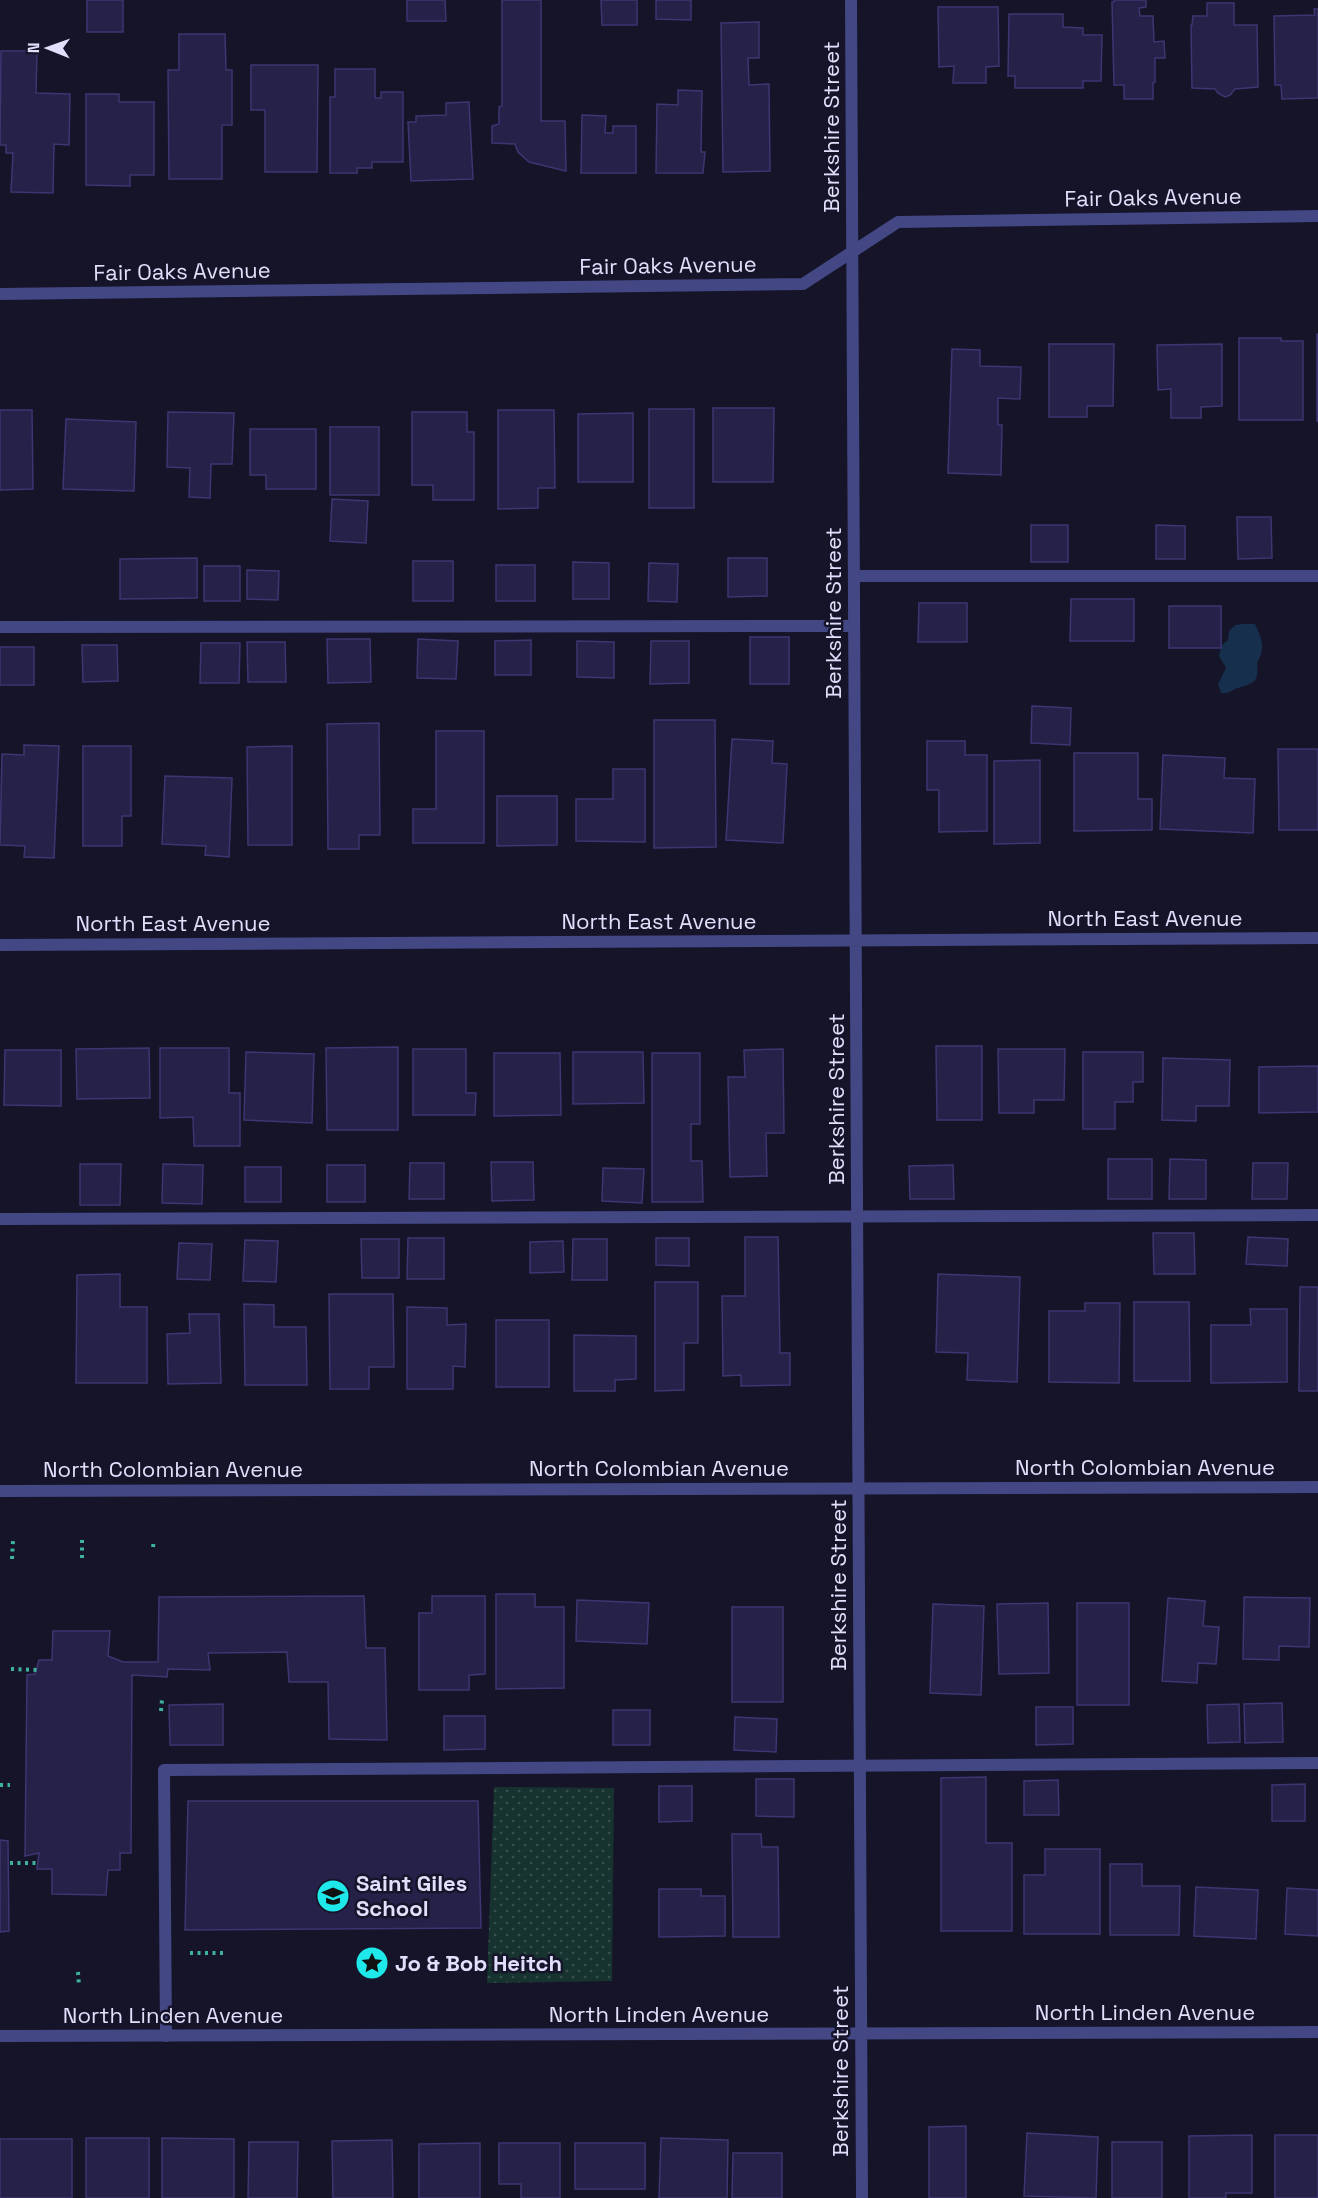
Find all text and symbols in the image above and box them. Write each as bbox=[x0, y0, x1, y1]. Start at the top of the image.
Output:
north arrow bbox=[18, 18, 78, 78]
street label: Berkshire Street bbox=[817, 41, 845, 213]
text: N bbox=[23, 42, 44, 53]
street label: Fair Oaks Avenue bbox=[1064, 181, 1242, 213]
street label: Fair Oaks Avenue bbox=[579, 249, 757, 281]
street label: Fair Oaks Avenue bbox=[93, 255, 271, 287]
street label: Berkshire Street bbox=[819, 527, 847, 699]
street label: North East Avenue bbox=[1047, 904, 1243, 932]
street label: North East Avenue bbox=[561, 907, 757, 935]
street label: North East Avenue bbox=[75, 909, 271, 937]
street label: Berkshire Street bbox=[822, 1013, 850, 1185]
street label: North Colombian Avenue bbox=[1015, 1453, 1275, 1481]
street label: North Colombian Avenue bbox=[529, 1454, 789, 1482]
street label: North Colombian Avenue bbox=[43, 1455, 303, 1483]
street label: Berkshire Street bbox=[824, 1499, 852, 1671]
place label: Saint Giles School bbox=[356, 1869, 467, 1922]
school or university icon: Saint Giles School bbox=[315, 1878, 351, 1914]
place icon: Jo & Bob Heitch bbox=[354, 1945, 390, 1981]
place label: Jo & Bob Heitch bbox=[395, 1949, 562, 1977]
street label: Berkshire Street bbox=[826, 1985, 854, 2157]
street label: North Linden Avenue bbox=[1035, 1998, 1255, 2026]
street label: North Linden Avenue bbox=[549, 2000, 769, 2028]
street label: North Linden Avenue bbox=[63, 2001, 283, 2029]

